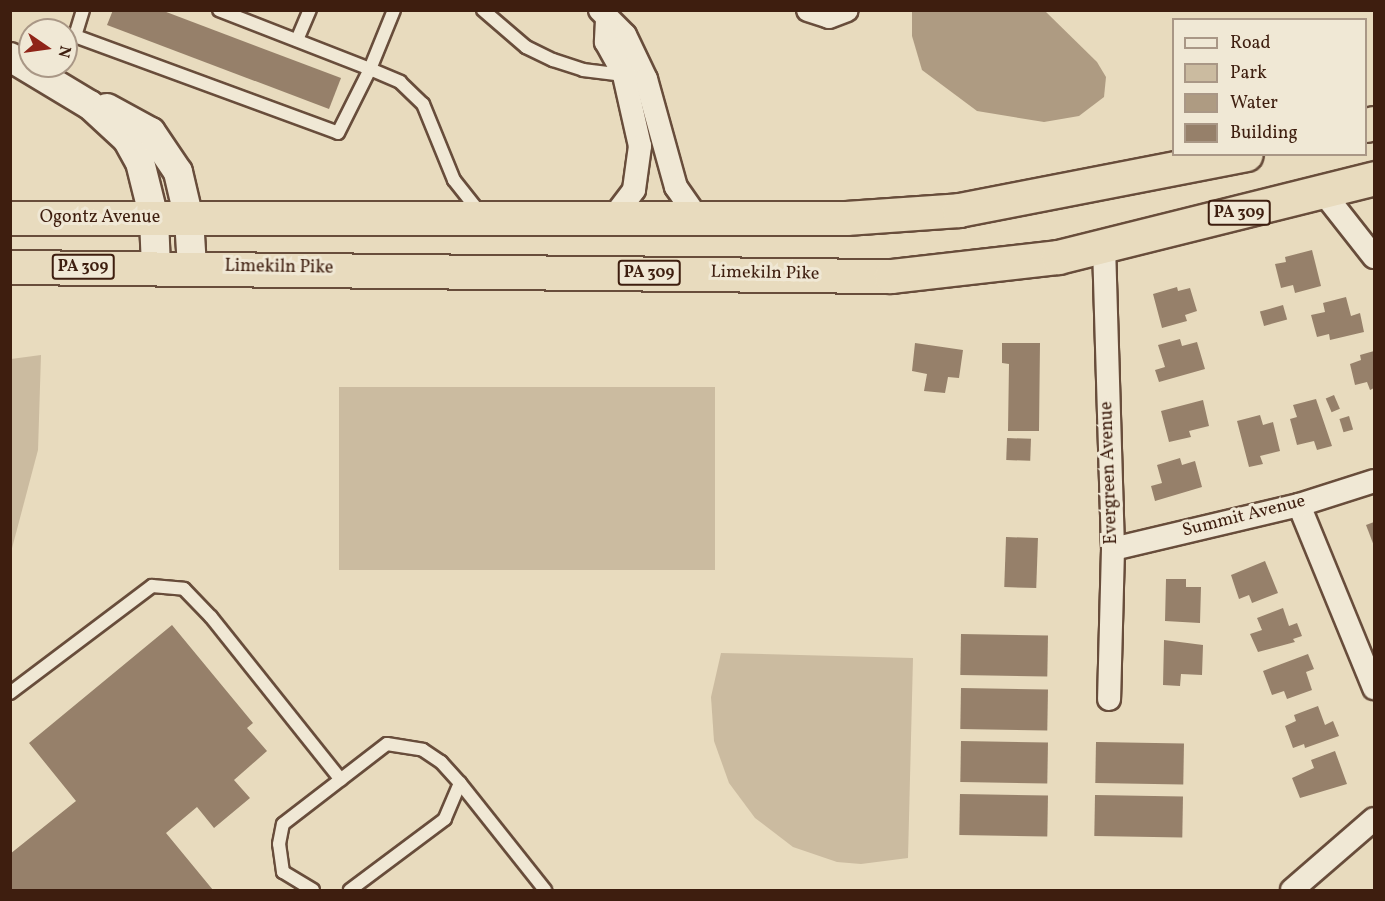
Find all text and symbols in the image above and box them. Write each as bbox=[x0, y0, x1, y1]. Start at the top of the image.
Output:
north arrow bbox=[18, 18, 78, 78]
legend bbox=[1172, 18, 1367, 156]
text: Road bbox=[1230, 31, 1271, 56]
text: N bbox=[52, 43, 76, 60]
text: Park bbox=[1230, 61, 1267, 86]
text: Water bbox=[1230, 91, 1278, 116]
text: Building bbox=[1230, 121, 1298, 146]
road number: PA 309 bbox=[1208, 200, 1270, 226]
street label: Ogontz Avenue bbox=[40, 207, 160, 229]
road number: PA 309 bbox=[52, 254, 115, 280]
street label: Limekiln Pike bbox=[224, 256, 334, 280]
road number: PA 309 bbox=[618, 260, 680, 286]
street label: Limekiln Pike bbox=[710, 262, 820, 286]
street label: Evergreen Avenue bbox=[1097, 401, 1123, 545]
street label: Summit Avenue bbox=[1180, 491, 1308, 543]

